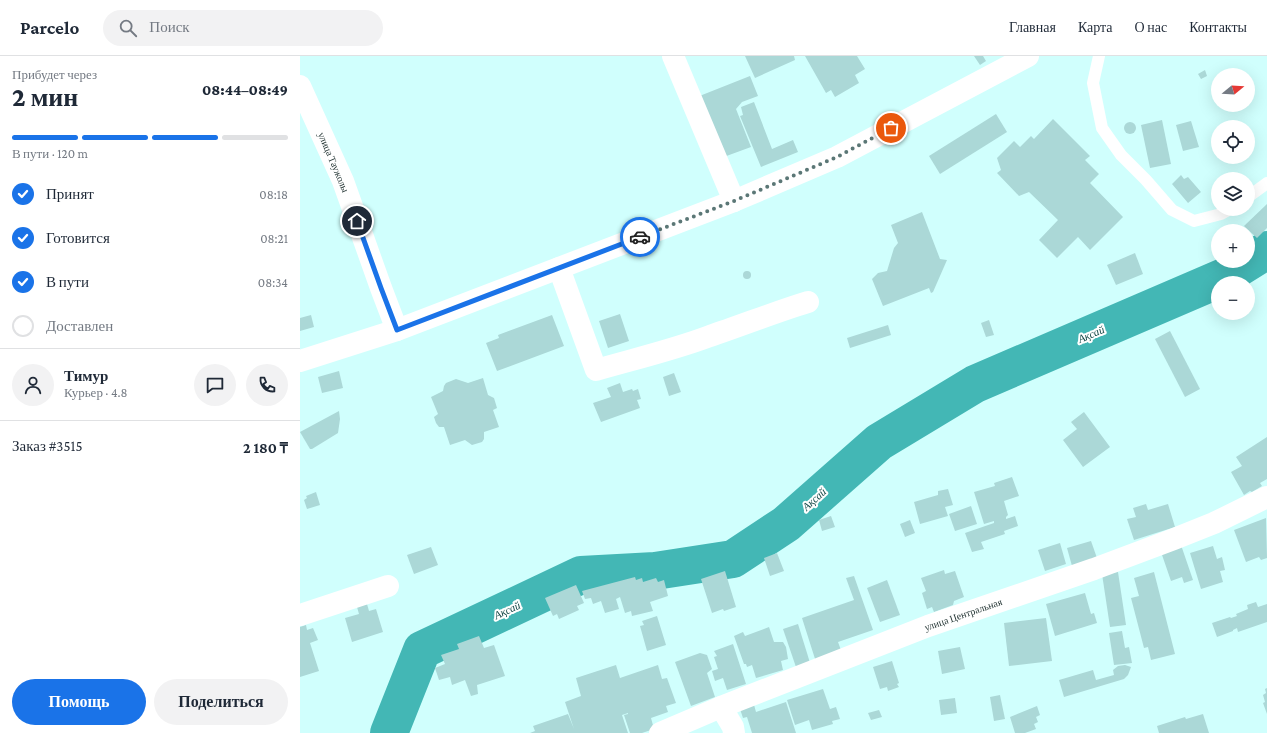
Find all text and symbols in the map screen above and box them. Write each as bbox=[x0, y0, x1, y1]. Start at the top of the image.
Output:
search box bbox=[103, 10, 383, 46]
text: Parcelo bbox=[20, 17, 79, 38]
icon: search bbox=[117, 17, 139, 39]
text: Поиск bbox=[149, 19, 190, 35]
text: Главная bbox=[1009, 19, 1056, 35]
text: Карта bbox=[1078, 19, 1113, 35]
text: О нас bbox=[1135, 19, 1167, 35]
text: Контакты bbox=[1189, 19, 1247, 35]
text: Прибудет через bbox=[12, 67, 97, 82]
north arrow bbox=[1211, 68, 1255, 112]
map controls bbox=[1211, 68, 1255, 320]
text: 08:44–08:49 bbox=[202, 82, 288, 98]
text: 2 мин bbox=[12, 83, 78, 112]
pin bbox=[874, 111, 908, 145]
icon: bag bbox=[880, 117, 902, 139]
button: locate bbox=[1211, 120, 1255, 164]
street label: улица Таужолы bbox=[316, 130, 351, 194]
text: В пути · 120 m bbox=[12, 146, 88, 161]
button: layers bbox=[1211, 172, 1255, 216]
icon: check bbox=[12, 183, 34, 205]
text: Принят bbox=[46, 186, 94, 202]
text: 08:18 bbox=[259, 187, 288, 202]
pin bbox=[340, 204, 374, 238]
icon: home bbox=[346, 210, 368, 232]
courier bbox=[620, 217, 660, 257]
button: + bbox=[1211, 224, 1255, 268]
icon: car bbox=[629, 226, 651, 248]
icon: check bbox=[12, 227, 34, 249]
text: Готовится bbox=[46, 230, 110, 246]
text: 08:21 bbox=[260, 231, 288, 246]
icon: check bbox=[12, 271, 34, 293]
text: В пути bbox=[46, 274, 89, 290]
text: 08:34 bbox=[258, 275, 288, 290]
button: − bbox=[1211, 276, 1255, 320]
text: Доставлен bbox=[46, 318, 113, 334]
water label: Ақсай bbox=[1075, 323, 1106, 345]
button: person bbox=[12, 364, 54, 406]
button: chat bbox=[194, 364, 236, 406]
button: phone bbox=[246, 364, 288, 406]
text: Тимур bbox=[64, 368, 108, 384]
text: Курьер · 4.8 bbox=[64, 385, 127, 400]
text: Заказ #3515 bbox=[12, 438, 83, 454]
text: 2 180 ₸ bbox=[243, 440, 288, 456]
water label: Ақсай bbox=[799, 485, 829, 513]
street label: улица Центральная bbox=[923, 596, 1004, 633]
water label: Ақсай bbox=[491, 599, 522, 622]
button: Помощь bbox=[12, 679, 146, 725]
button: Поделиться bbox=[154, 679, 288, 725]

